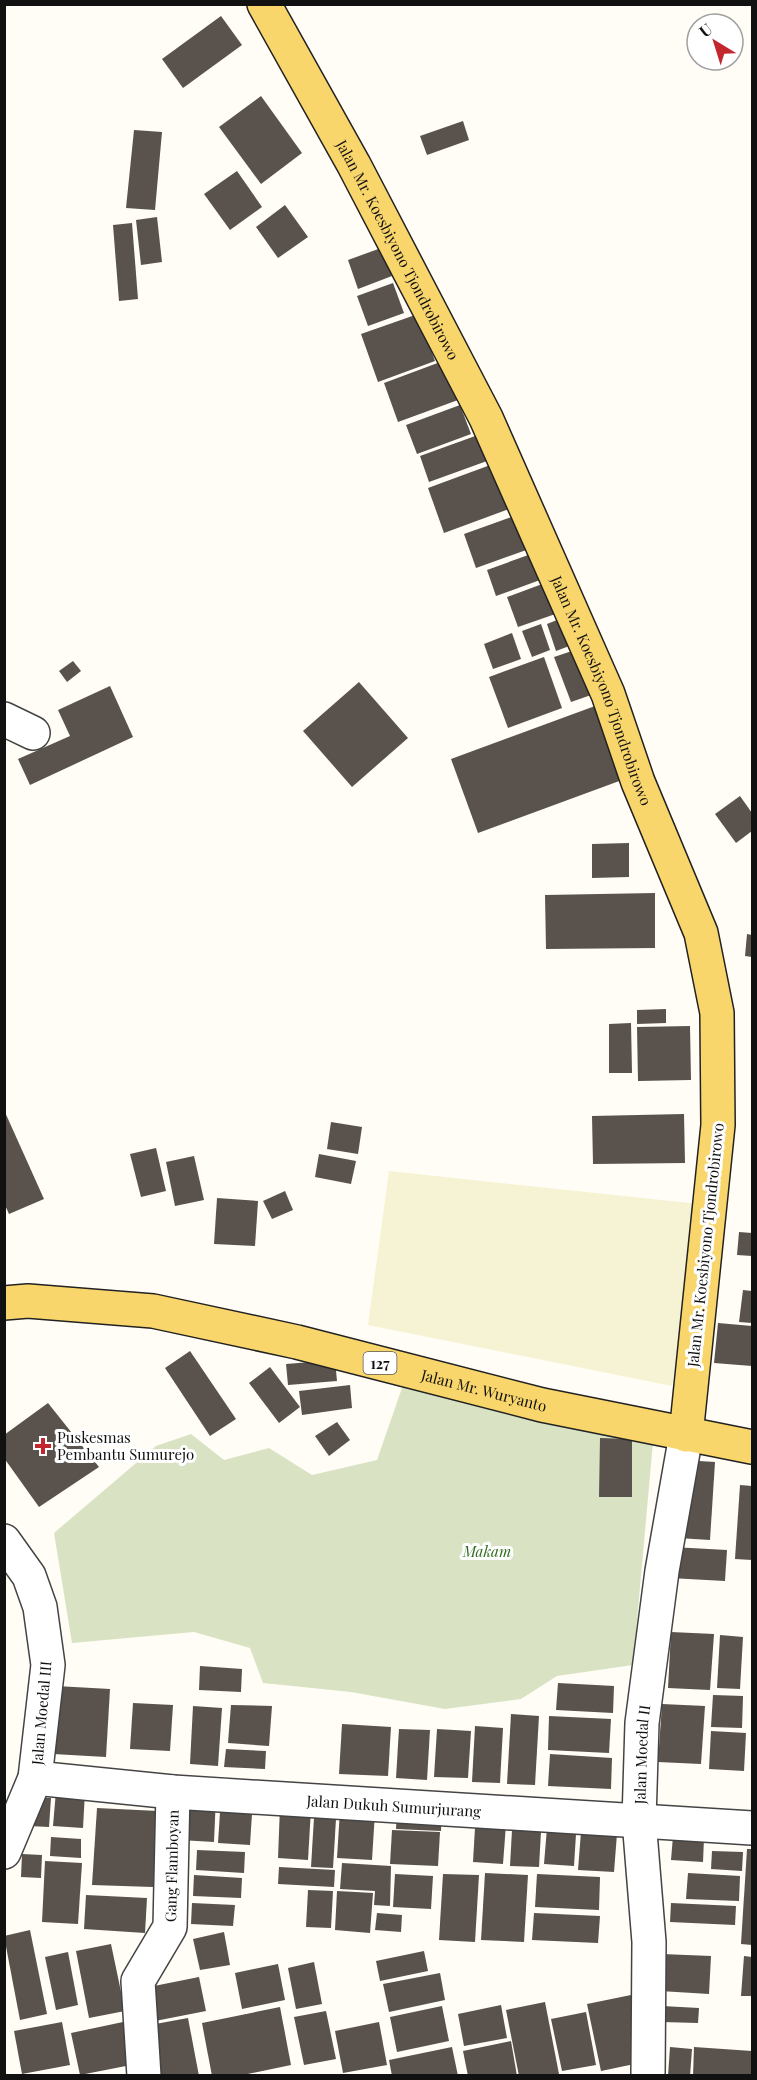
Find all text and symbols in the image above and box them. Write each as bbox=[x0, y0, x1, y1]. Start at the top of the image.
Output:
north arrow bbox=[685, 12, 745, 72]
text: U bbox=[695, 18, 716, 41]
street label: Jalan Mr. Koesbiyono Tjondrobirowo bbox=[331, 135, 464, 363]
street label: Jalan Mr. Koesbiyono Tjondrobirowo bbox=[547, 572, 657, 808]
street label: Jalan Mr. Koesbiyono Tjondrobirowo bbox=[682, 1122, 728, 1369]
road number: 127 bbox=[364, 1352, 397, 1374]
street label: Jalan Mr. Wuryanto bbox=[418, 1364, 548, 1416]
place label: Puskesmas Pembantu Sumurejo bbox=[57, 1427, 194, 1464]
marker: Puskesmas Pembantu Sumurejo bbox=[34, 1437, 52, 1455]
park label: Makam bbox=[462, 1541, 511, 1561]
street label: Jalan Moedal III bbox=[26, 1660, 56, 1767]
street label: Jalan Moedal II bbox=[629, 1704, 654, 1806]
street label: Jalan Dukuh Sumurjurang bbox=[305, 1790, 482, 1821]
street label: Gang Flamboyan bbox=[160, 1809, 183, 1922]

